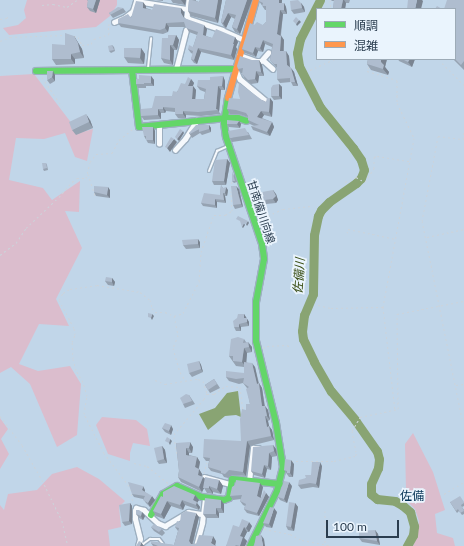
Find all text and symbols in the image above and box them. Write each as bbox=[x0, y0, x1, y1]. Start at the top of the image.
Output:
legend bbox=[316, 8, 456, 60]
text: 順調 bbox=[354, 18, 378, 33]
text: 混雑 bbox=[354, 38, 378, 53]
street label: 甘南備川向線 bbox=[245, 179, 277, 245]
water label: 佐備川 bbox=[291, 258, 307, 294]
district label: 佐備 bbox=[400, 489, 424, 503]
scale bar bbox=[328, 512, 401, 538]
text: 100 m bbox=[333, 519, 367, 534]

